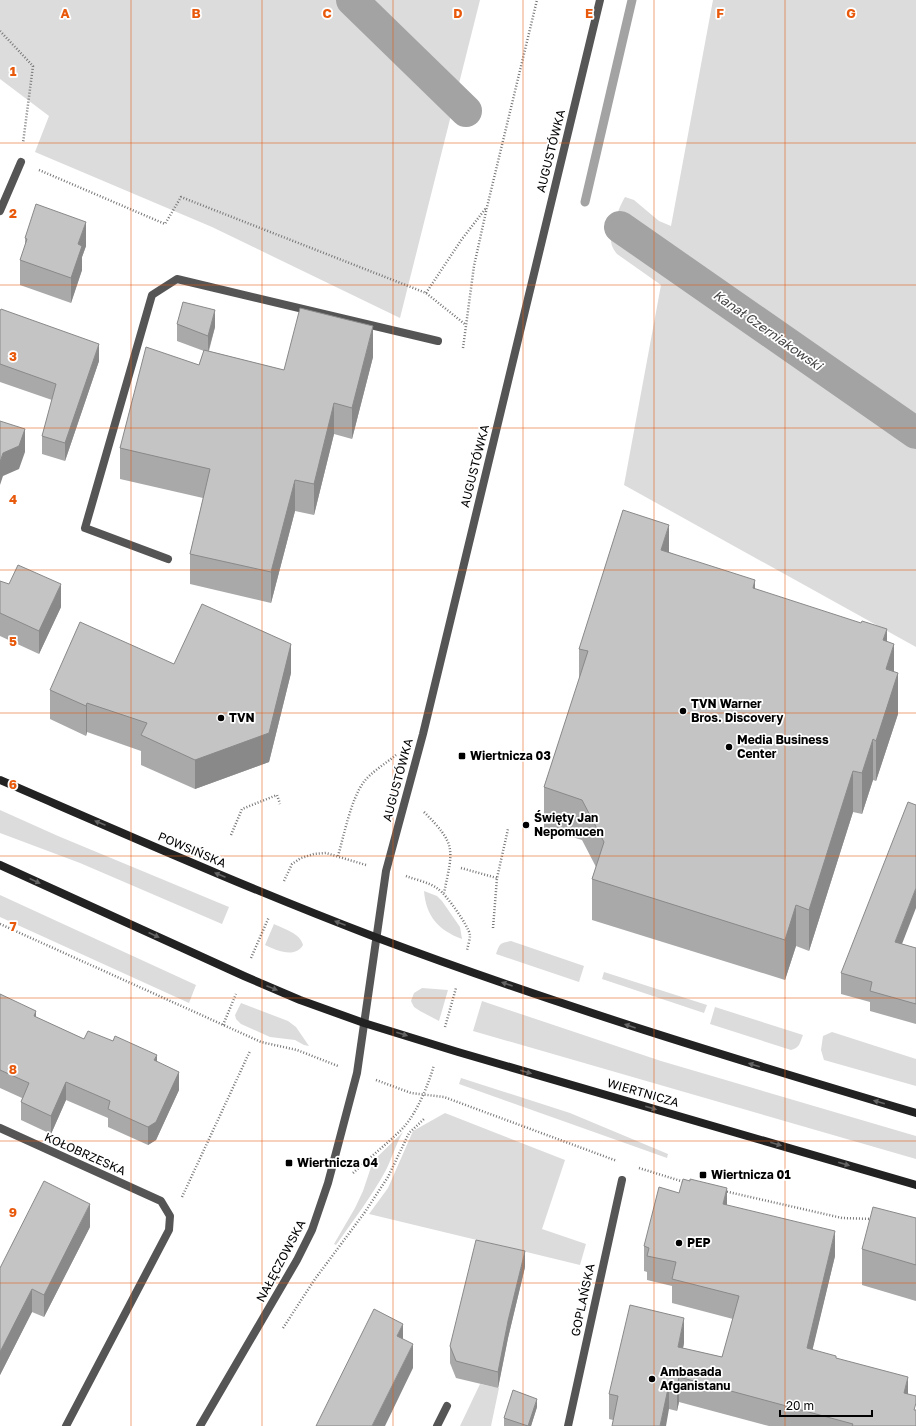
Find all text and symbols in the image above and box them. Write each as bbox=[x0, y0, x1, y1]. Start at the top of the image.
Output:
text: A bbox=[60, 5, 70, 21]
text: B bbox=[191, 5, 201, 21]
text: C bbox=[322, 5, 332, 21]
text: D bbox=[453, 5, 463, 21]
text: E bbox=[585, 5, 593, 21]
text: F bbox=[716, 5, 724, 21]
text: G bbox=[846, 5, 856, 21]
text: 1 bbox=[10, 63, 17, 79]
street label: AUGUSTÓWKA bbox=[533, 108, 568, 194]
text: 2 bbox=[9, 205, 17, 221]
water label: Kanał Czerniakowski bbox=[711, 286, 827, 374]
text: 3 bbox=[9, 348, 17, 364]
street label: AUGUSTÓWKA bbox=[457, 423, 492, 509]
text: 4 bbox=[9, 491, 17, 507]
text: 5 bbox=[9, 633, 17, 649]
place label: TVN Warner Bros. Discovery bbox=[691, 696, 784, 725]
marker: TVN Warner Bros. Discovery bbox=[678, 706, 688, 716]
place label: TVN bbox=[229, 710, 255, 725]
marker: TVN bbox=[216, 713, 226, 723]
place label: Media Business Center bbox=[737, 732, 829, 761]
street label: AUGUSTÓWKA bbox=[379, 737, 416, 823]
marker: Media Business Center bbox=[724, 742, 734, 752]
place label: Wiertnicza 03 bbox=[470, 748, 551, 763]
marker: Wiertnicza 03 bbox=[457, 751, 467, 761]
text: 6 bbox=[9, 776, 17, 792]
place label: Święty Jan Nepomucen bbox=[534, 810, 604, 839]
one-way arrow bbox=[95, 820, 106, 826]
marker: Święty Jan Nepomucen bbox=[521, 820, 531, 830]
street label: POWSIŃSKA bbox=[156, 828, 229, 871]
one-way arrow bbox=[213, 871, 225, 877]
one-way arrow bbox=[30, 878, 41, 884]
text: 7 bbox=[9, 918, 17, 934]
one-way arrow bbox=[334, 920, 346, 926]
one-way arrow bbox=[148, 932, 159, 938]
one-way arrow bbox=[500, 981, 512, 987]
one-way arrow bbox=[267, 986, 279, 992]
one-way arrow bbox=[623, 1023, 635, 1029]
one-way arrow bbox=[396, 1031, 408, 1037]
text: 8 bbox=[9, 1061, 17, 1077]
one-way arrow bbox=[748, 1062, 760, 1068]
one-way arrow bbox=[520, 1069, 532, 1075]
street label: WIERTNICZA bbox=[605, 1075, 681, 1110]
one-way arrow bbox=[872, 1099, 884, 1105]
one-way arrow bbox=[645, 1105, 657, 1111]
street label: KOŁOBRZESKA bbox=[42, 1129, 128, 1178]
one-way arrow bbox=[770, 1141, 782, 1147]
place label: Wiertnicza 04 bbox=[297, 1155, 378, 1170]
marker: Wiertnicza 04 bbox=[284, 1158, 294, 1168]
one-way arrow bbox=[838, 1161, 850, 1167]
place label: Wiertnicza 01 bbox=[711, 1167, 791, 1182]
marker: Wiertnicza 01 bbox=[698, 1170, 708, 1180]
text: 9 bbox=[9, 1204, 17, 1220]
street label: NAŁĘCZOWSKA bbox=[253, 1217, 309, 1304]
place label: PEP bbox=[687, 1235, 711, 1250]
marker: PEP bbox=[674, 1238, 684, 1248]
street label: GOPLAŃSKA bbox=[568, 1262, 598, 1338]
place label: Ambasada Afganistanu bbox=[660, 1364, 730, 1393]
marker: Ambasada Afganistanu bbox=[647, 1374, 657, 1384]
scale bar bbox=[780, 1392, 872, 1418]
text: 20 m bbox=[786, 1398, 814, 1413]

